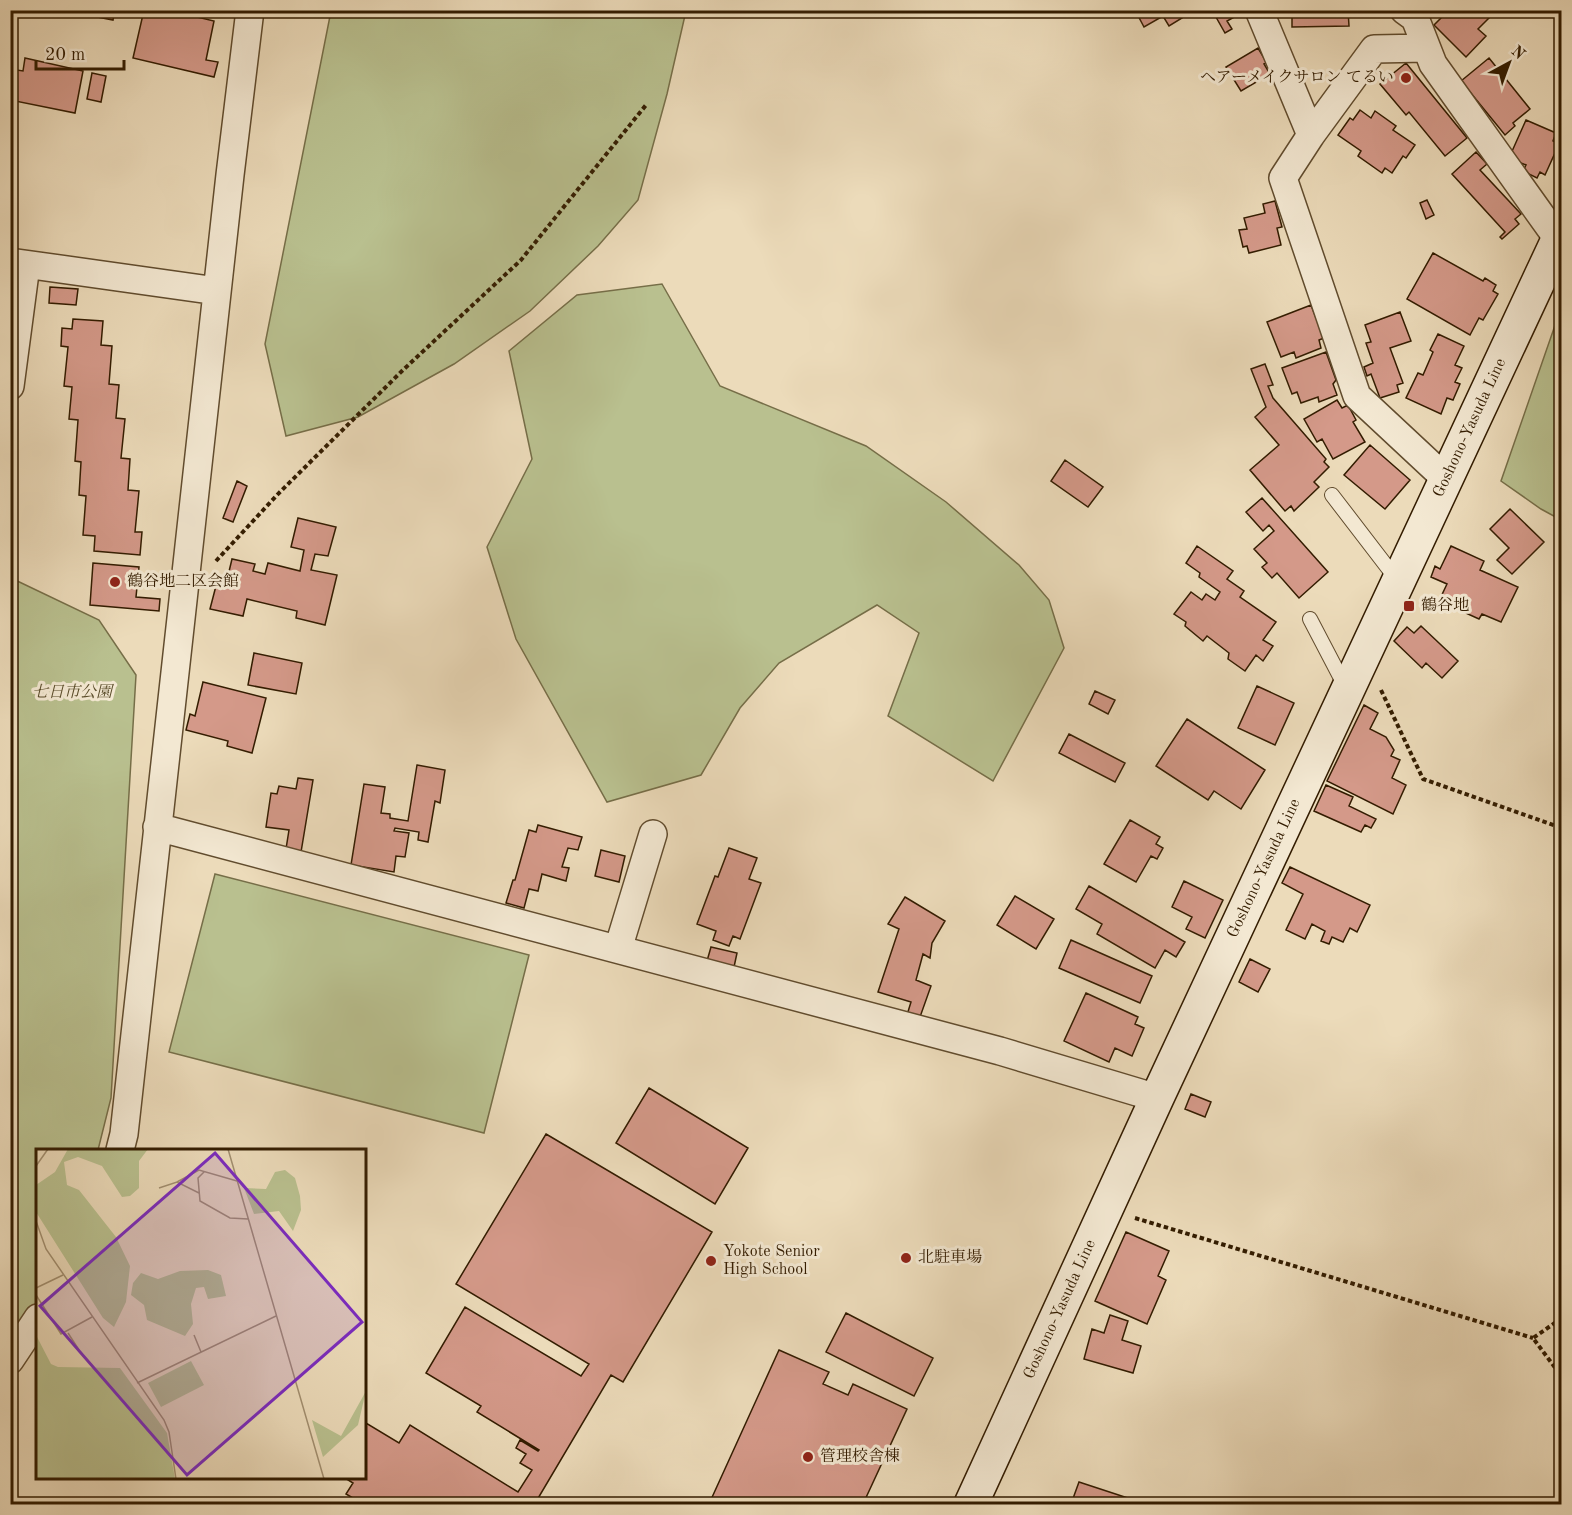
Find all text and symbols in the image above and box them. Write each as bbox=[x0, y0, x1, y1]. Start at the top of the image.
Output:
scale bar bbox=[36, 33, 124, 71]
north arrow bbox=[1479, 33, 1539, 93]
text: N bbox=[1508, 43, 1528, 64]
text: 20 m bbox=[45, 46, 85, 64]
place label: ヘアーメイクサロン てるい bbox=[1200, 69, 1394, 86]
marker: ヘアーメイクサロン てるい bbox=[1399, 71, 1413, 85]
street label: Goshono-Yasuda Line bbox=[1431, 356, 1509, 500]
place label: 鶴谷地二区会館 bbox=[127, 572, 239, 590]
marker: 鶴谷地二区会館 bbox=[108, 575, 122, 589]
place label: 鶴谷地 bbox=[1421, 596, 1469, 614]
marker: 鶴谷地 bbox=[1402, 599, 1416, 613]
park label: 七日市公園 bbox=[32, 683, 115, 701]
street label: Goshono-Yasuda Line bbox=[1225, 796, 1304, 940]
inset map bbox=[36, 1149, 366, 1479]
street label: Goshono-Yasuda Line bbox=[1021, 1237, 1099, 1382]
place label: Yokote Senior High School bbox=[723, 1244, 820, 1278]
place label: 北駐車場 bbox=[918, 1248, 982, 1266]
marker: 北駐車場 bbox=[899, 1251, 913, 1265]
marker: Yokote Senior High School bbox=[704, 1254, 718, 1268]
place label: 管理校舎棟 bbox=[820, 1447, 900, 1465]
marker: 管理校舎棟 bbox=[801, 1450, 815, 1464]

